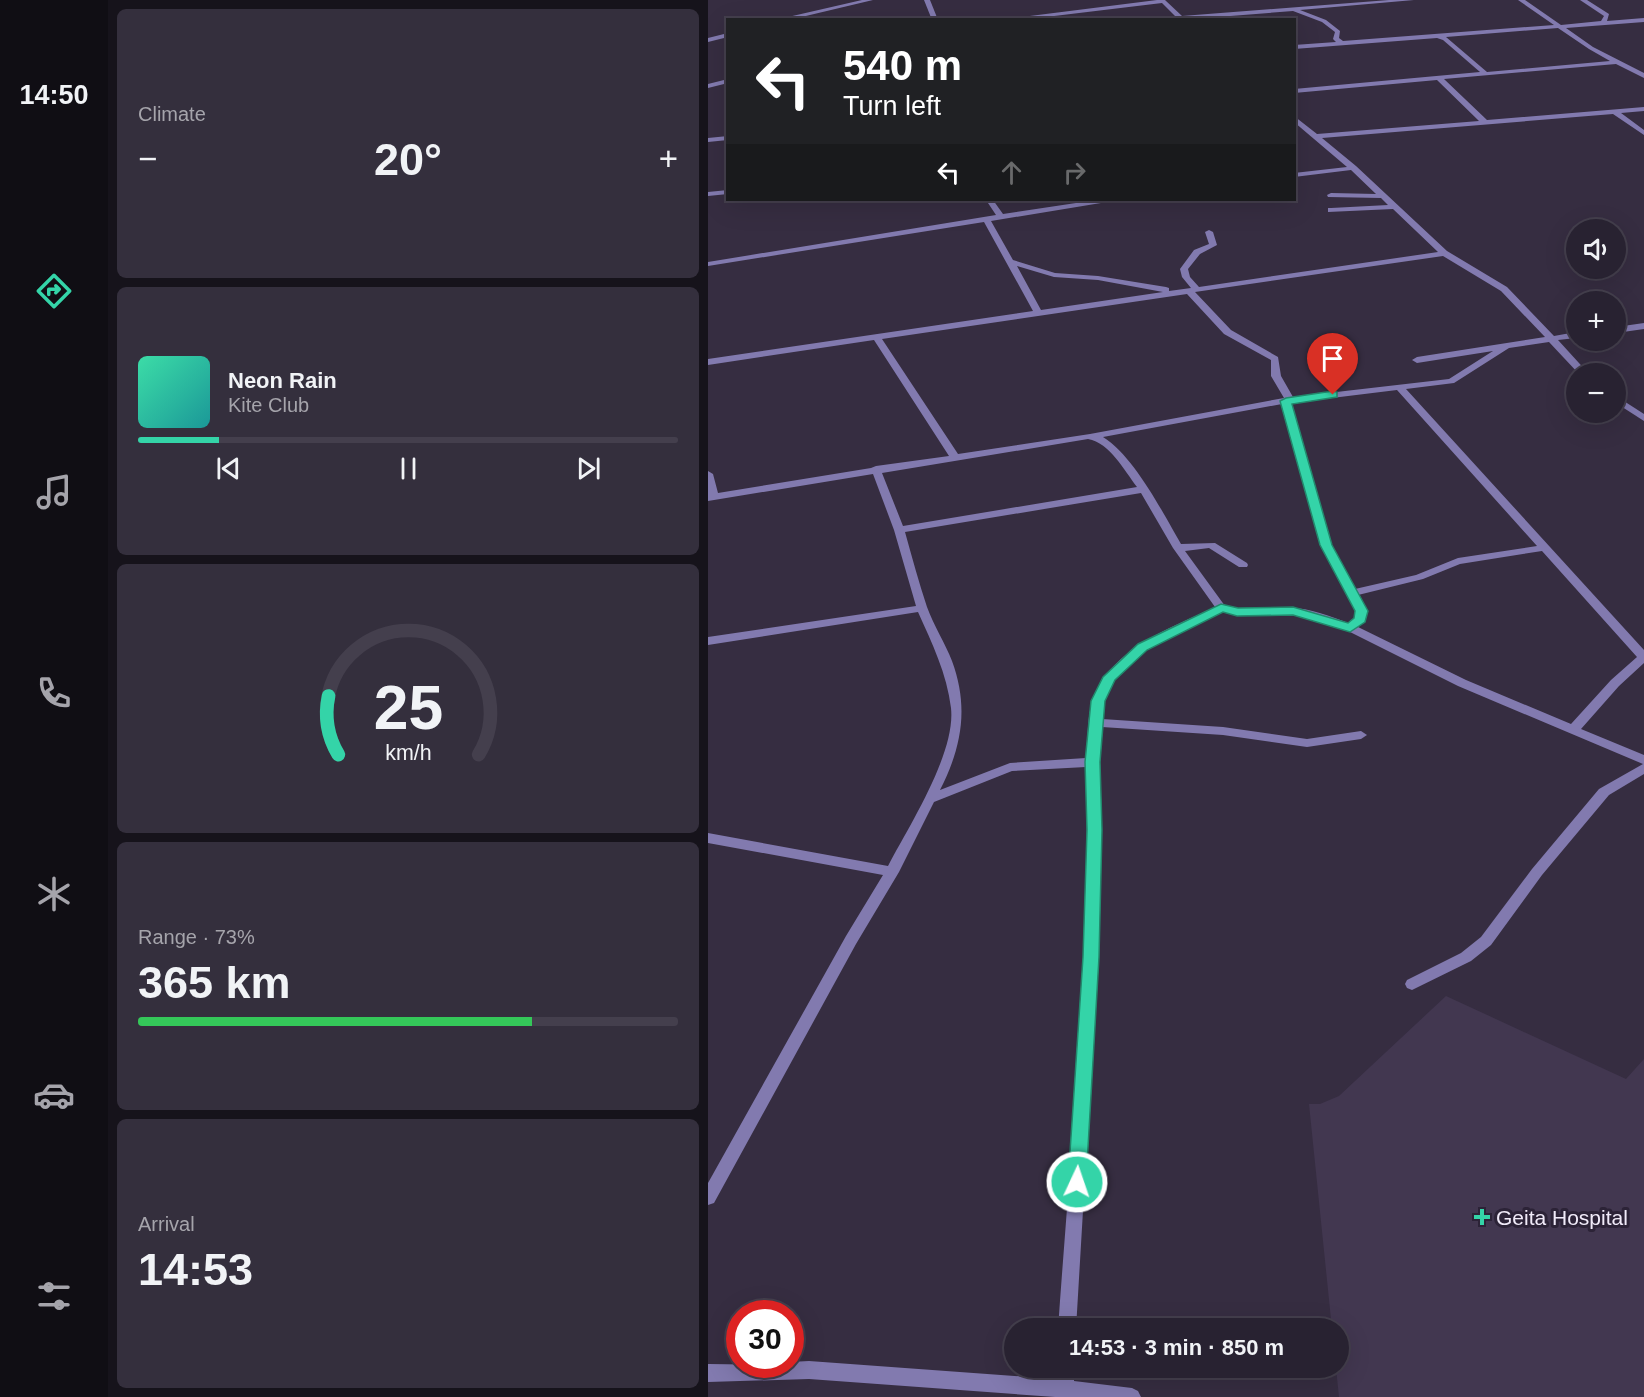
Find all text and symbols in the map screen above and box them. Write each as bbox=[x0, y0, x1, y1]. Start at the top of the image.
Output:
icon: left bbox=[744, 42, 822, 120]
text: 540 m bbox=[843, 42, 962, 89]
text: 14:50 bbox=[19, 80, 89, 110]
text: Turn left bbox=[843, 91, 941, 121]
text: Climate bbox=[138, 103, 206, 125]
text: 20° bbox=[374, 134, 442, 185]
text: − bbox=[138, 140, 157, 177]
text: + bbox=[659, 140, 678, 177]
icon: left bbox=[932, 156, 965, 189]
icon: ahead bbox=[995, 156, 1028, 189]
icon: right bbox=[1058, 156, 1091, 189]
map controls bbox=[1566, 219, 1626, 423]
button: sound bbox=[1566, 219, 1626, 279]
icon: directions bbox=[33, 270, 75, 312]
button: + bbox=[1566, 291, 1626, 351]
pin bbox=[1307, 333, 1358, 395]
icon: arrive bbox=[1316, 342, 1349, 375]
button: − bbox=[1566, 363, 1626, 423]
text: Neon Rain bbox=[228, 368, 337, 393]
text: Kite Club bbox=[228, 394, 309, 416]
icon: previous bbox=[212, 452, 245, 485]
icon: pause bbox=[392, 452, 425, 485]
icon: next bbox=[572, 452, 605, 485]
icon: music bbox=[33, 471, 75, 513]
icon: phone bbox=[33, 672, 75, 714]
text: 25 bbox=[373, 674, 443, 743]
text: km/h bbox=[385, 742, 431, 766]
icon: climate bbox=[33, 873, 75, 915]
text: Range · 73% bbox=[138, 926, 255, 948]
text: 365 km bbox=[138, 957, 291, 1008]
icon: car bbox=[33, 1074, 75, 1116]
position arrow bbox=[1045, 1150, 1109, 1214]
place label: Geita Hospital bbox=[1496, 1206, 1628, 1229]
marker: Geita Hospital bbox=[1473, 1208, 1491, 1226]
text: Arrival bbox=[138, 1213, 195, 1235]
text: 14:53 bbox=[138, 1244, 253, 1295]
icon: filters bbox=[33, 1275, 75, 1317]
speed limit sign: 30 bbox=[726, 1300, 804, 1378]
text: 14:53 · 3 min · 850 m bbox=[1069, 1335, 1284, 1360]

